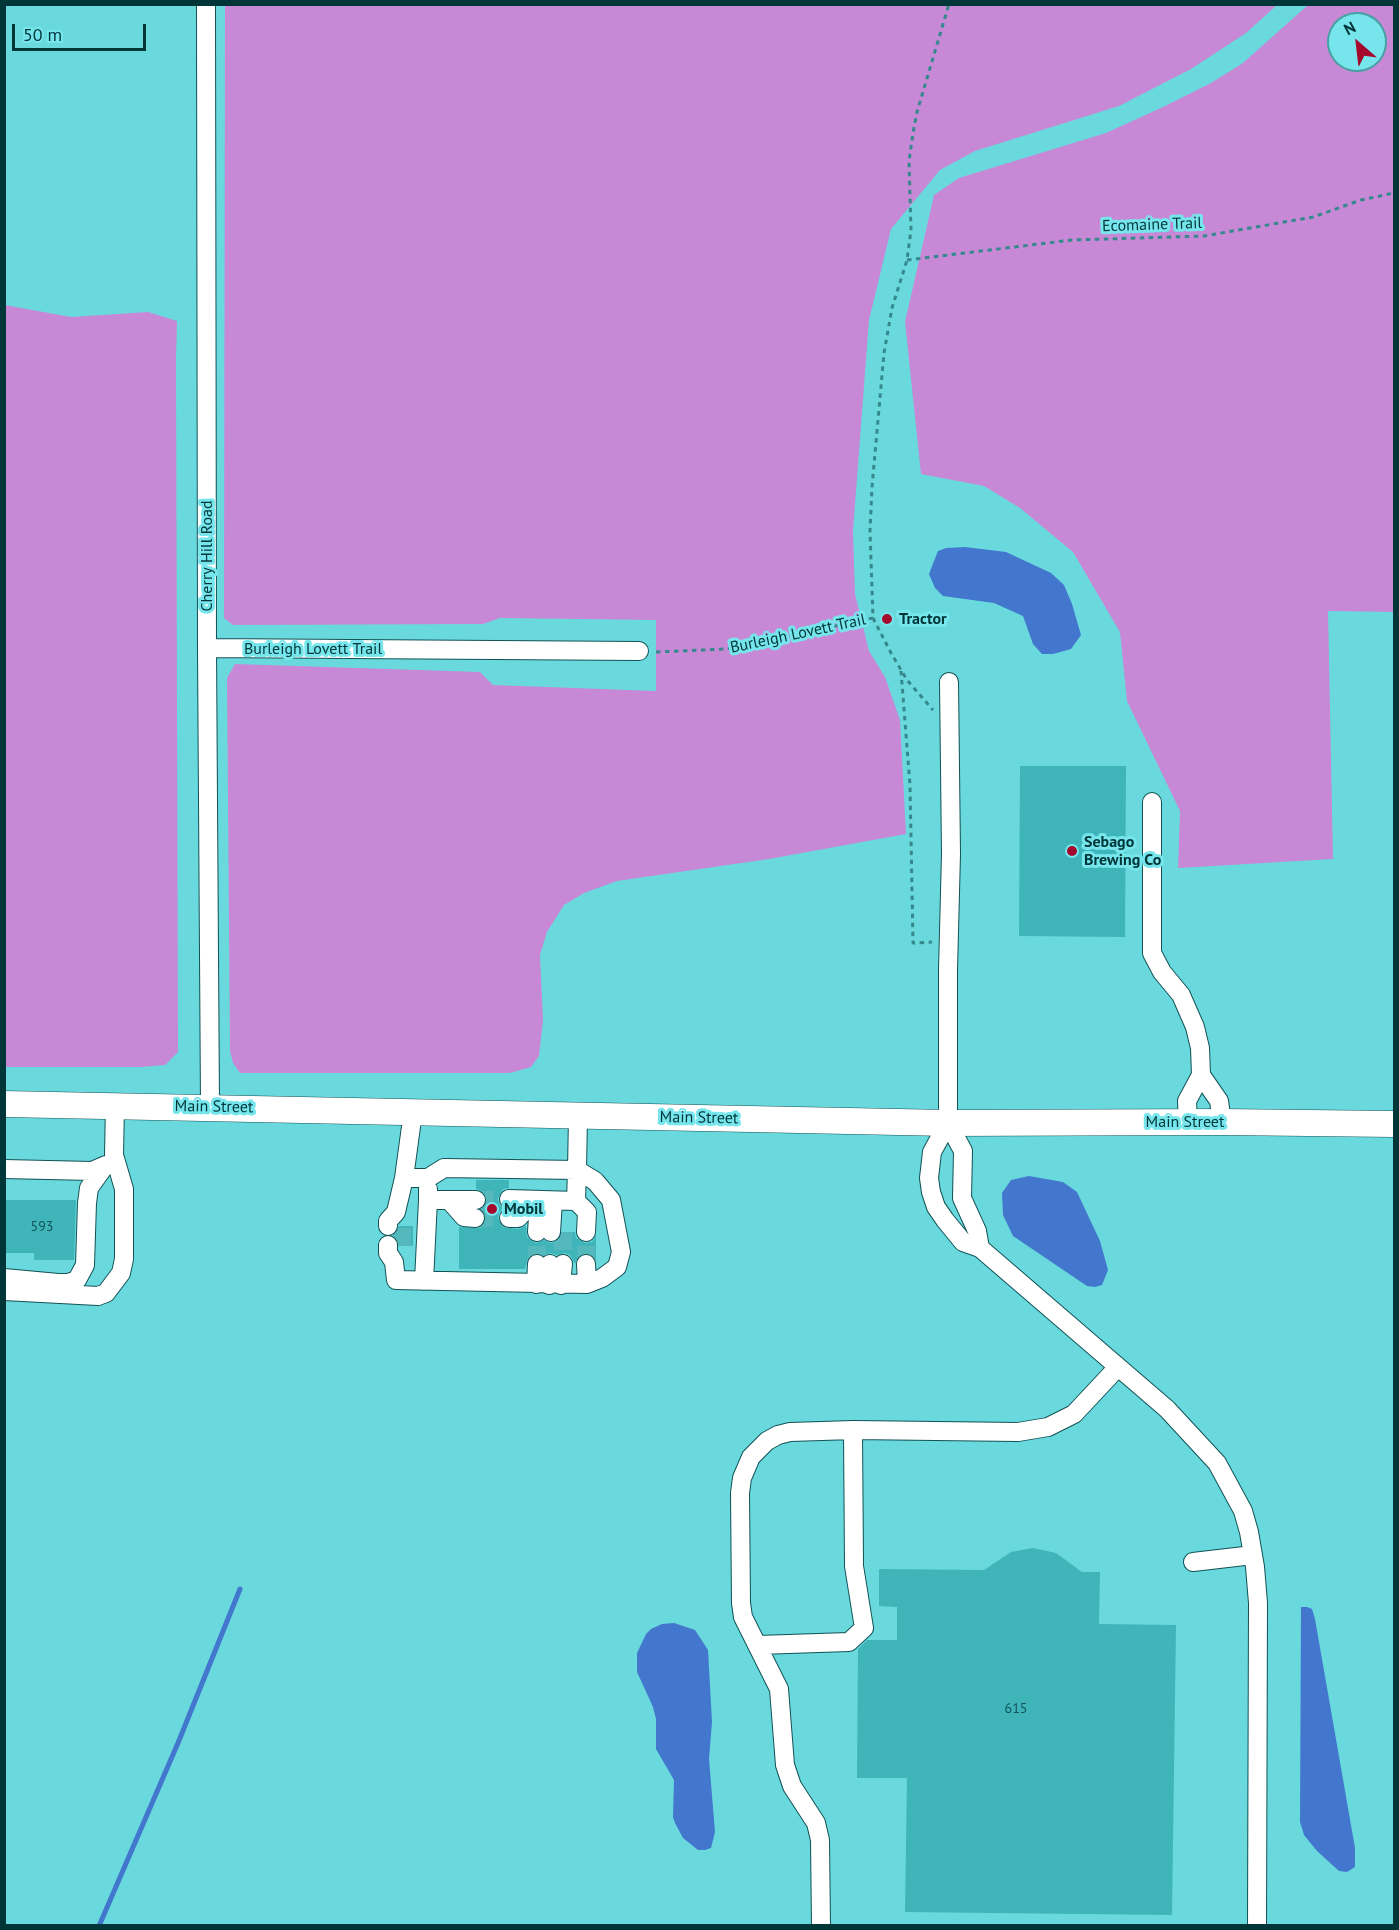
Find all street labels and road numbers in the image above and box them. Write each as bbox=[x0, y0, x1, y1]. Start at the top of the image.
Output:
street label: Ecomaine Trail bbox=[1102, 214, 1202, 236]
street label: Cherry Hill Road bbox=[197, 500, 217, 612]
street label: Burleigh Lovett Trail bbox=[728, 610, 868, 658]
street label: Burleigh Lovett Trail bbox=[244, 639, 382, 659]
street label: Main Street bbox=[174, 1097, 254, 1117]
street label: Main Street bbox=[659, 1108, 739, 1128]
street label: Main Street bbox=[1146, 1112, 1224, 1132]

